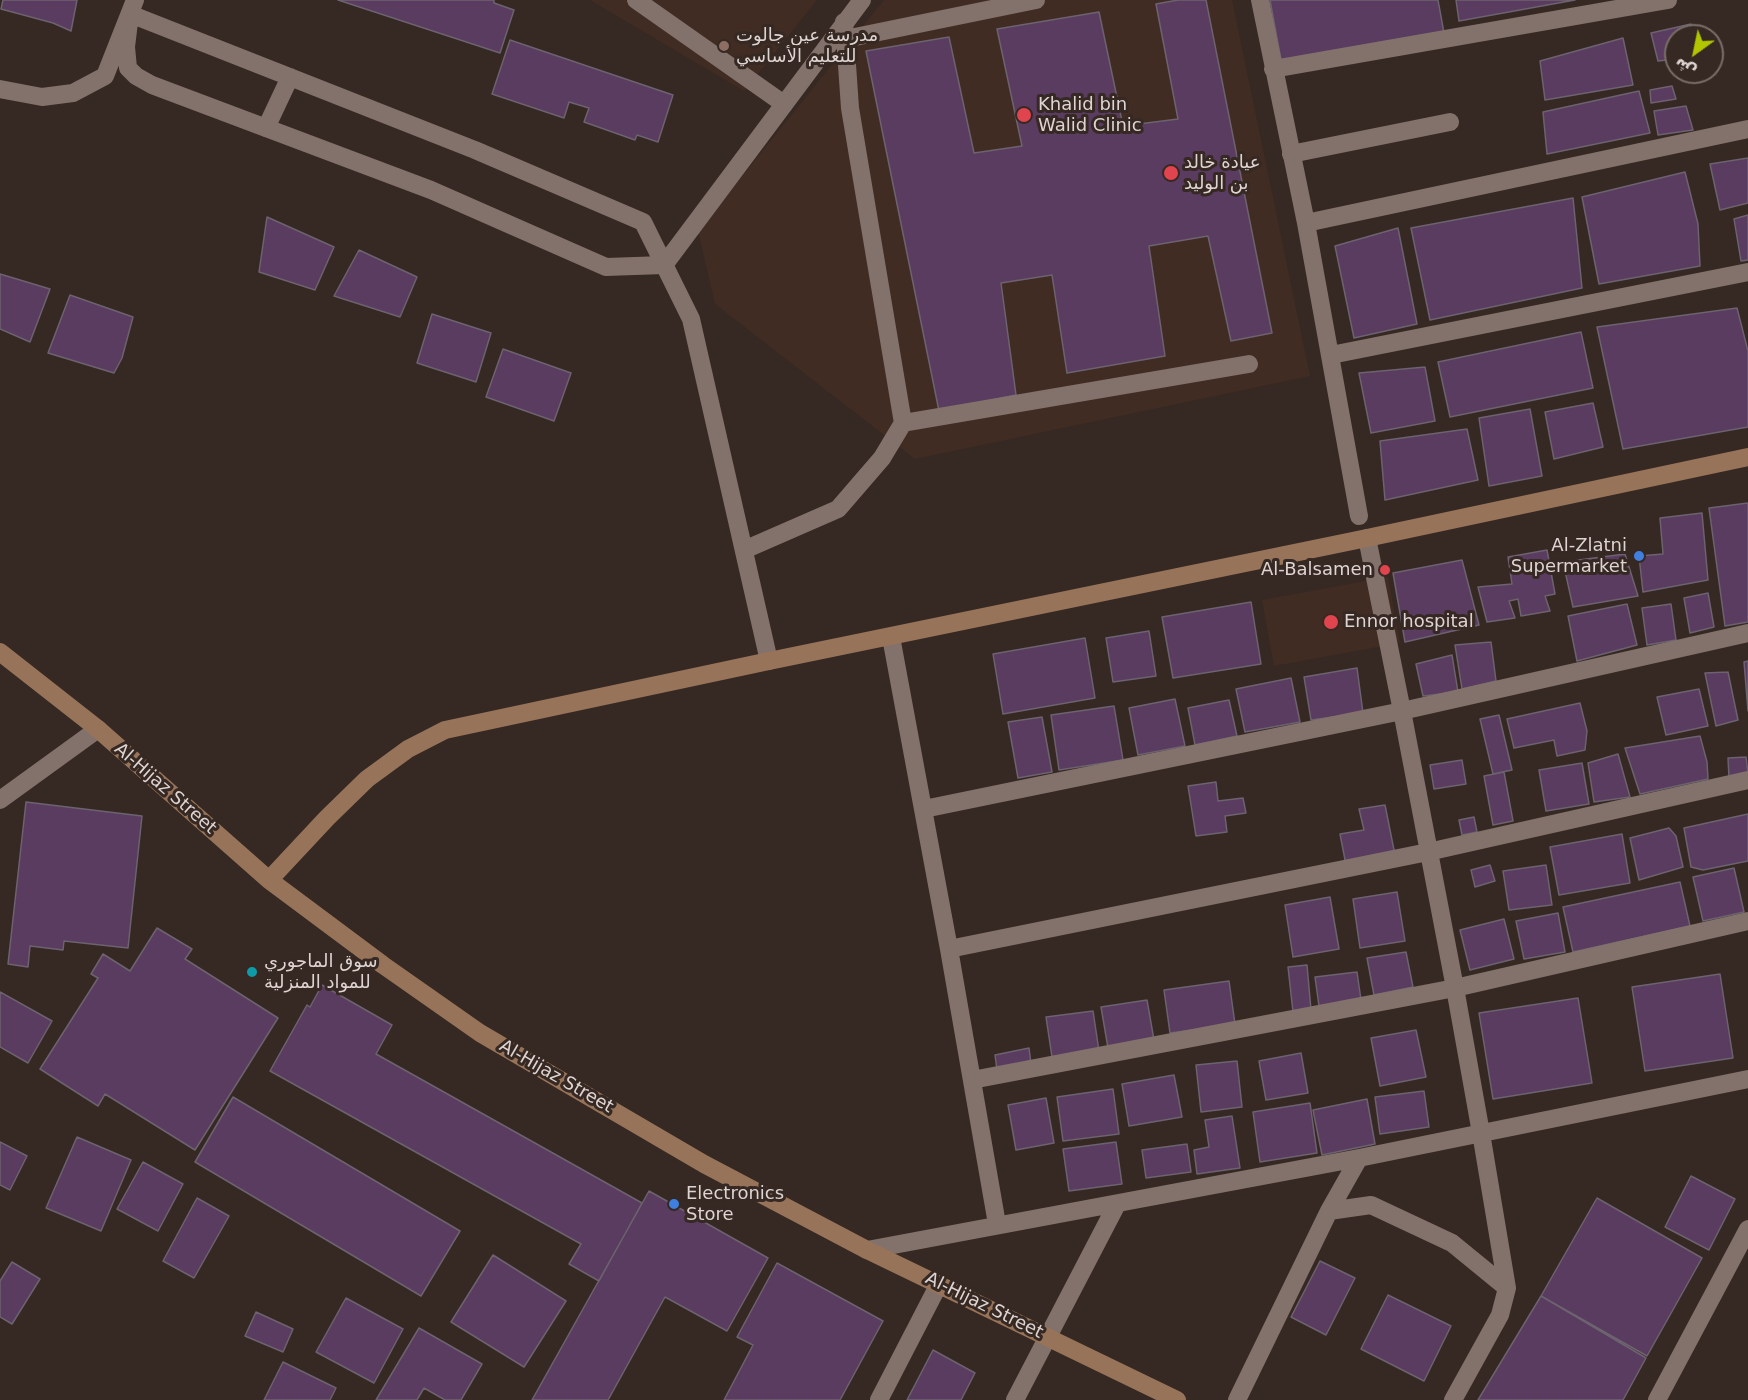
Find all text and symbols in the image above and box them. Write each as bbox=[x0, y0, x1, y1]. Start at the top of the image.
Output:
north arrow bbox=[1664, 24, 1724, 84]
place label: مدرسة عين جالوت للتعليم الأساسي bbox=[736, 25, 878, 68]
marker: مدرسة عين جالوت للتعليم الأساسي bbox=[717, 39, 731, 53]
text: ش bbox=[1671, 54, 1699, 82]
place label: Khalid bin Walid Clinic bbox=[1038, 94, 1142, 136]
marker: Khalid bin Walid Clinic bbox=[1015, 106, 1033, 124]
place label: عيادة خالد بن الوليد bbox=[1184, 152, 1260, 195]
marker: عيادة خالد بن الوليد bbox=[1162, 164, 1180, 182]
place label: Al-Zlatni Supermarket bbox=[1511, 535, 1627, 578]
marker: Al-Zlatni Supermarket bbox=[1632, 549, 1646, 563]
place label: Al-Balsamen bbox=[1261, 559, 1373, 581]
marker: Al-Balsamen bbox=[1378, 563, 1392, 577]
place label: Ennor hospital bbox=[1344, 611, 1474, 633]
marker: Ennor hospital bbox=[1322, 613, 1340, 631]
street label: Al-Hijaz Street bbox=[110, 739, 220, 839]
place label: سوق الماجوري للمواد المنزلية bbox=[264, 951, 378, 994]
marker: سوق الماجوري للمواد المنزلية bbox=[245, 965, 259, 979]
street label: Al-Hijaz Street bbox=[495, 1036, 617, 1118]
place label: Electronics Store bbox=[686, 1183, 784, 1226]
marker: Electronics Store bbox=[667, 1197, 681, 1211]
street label: Al-Hijaz Street bbox=[922, 1268, 1046, 1344]

